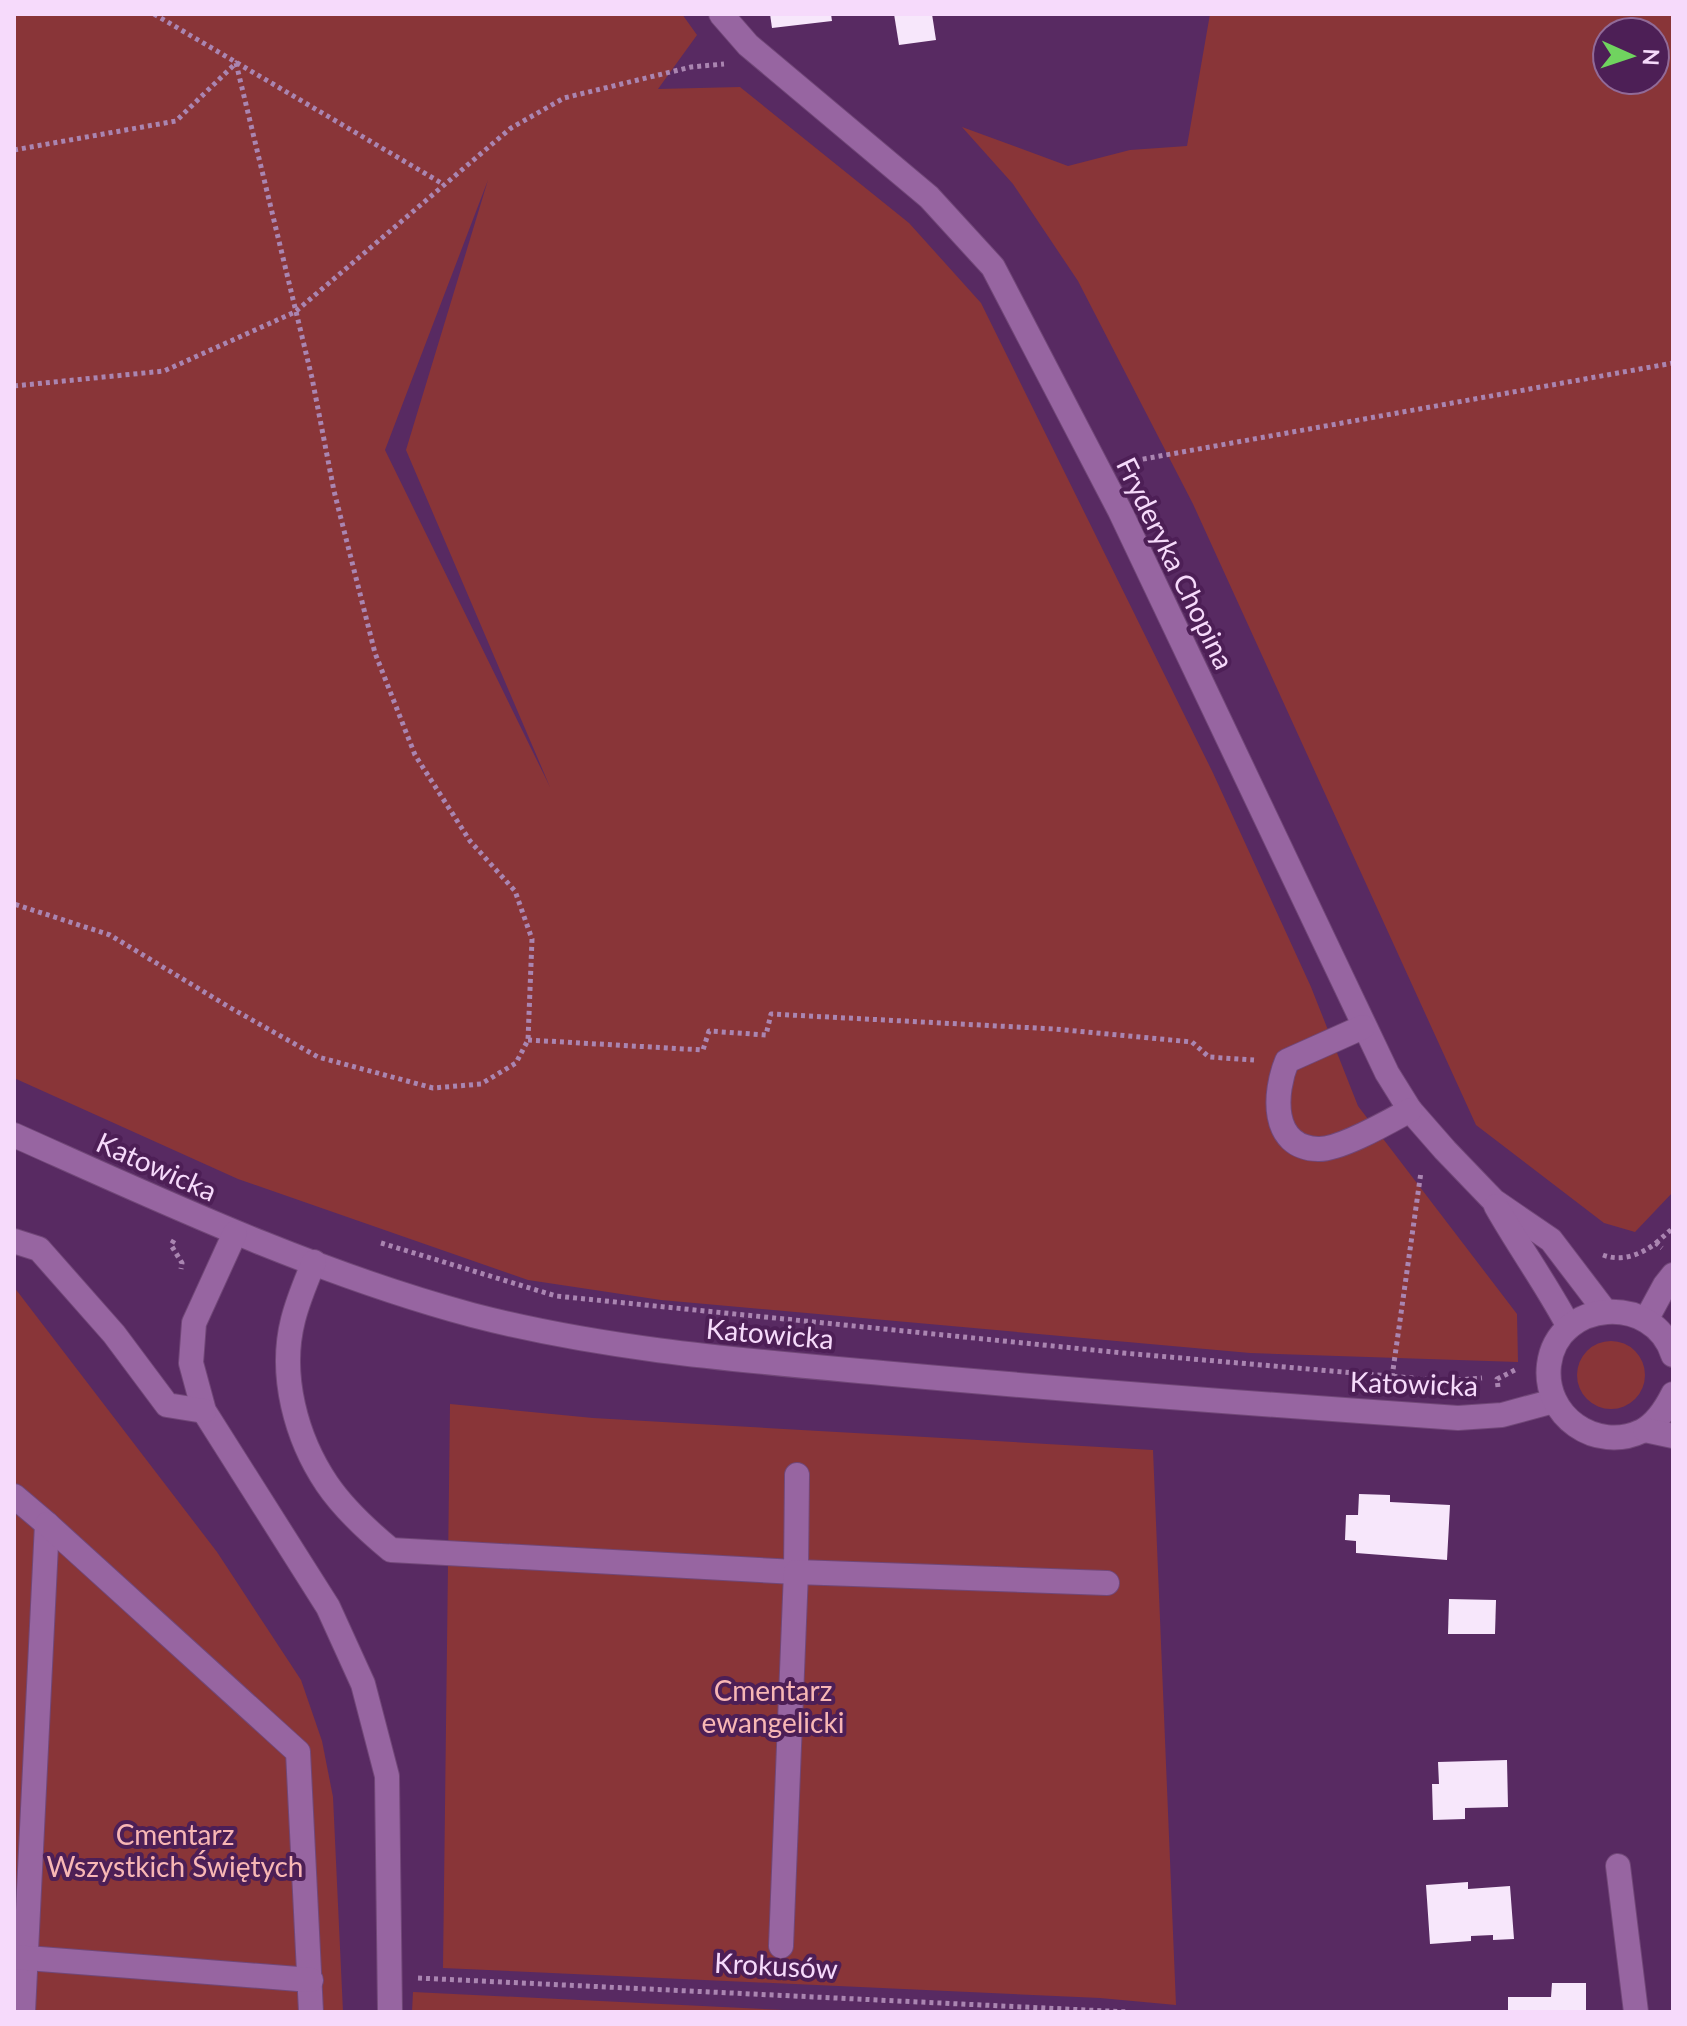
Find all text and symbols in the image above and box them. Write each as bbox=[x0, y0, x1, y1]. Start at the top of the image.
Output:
north arrow bbox=[1591, 16, 1671, 96]
text: N bbox=[1638, 48, 1665, 66]
street label: Fryderyka Chopina bbox=[1110, 452, 1242, 674]
street label: Katowicka bbox=[92, 1124, 222, 1208]
street label: Katowicka bbox=[705, 1310, 835, 1356]
street label: Katowicka bbox=[1349, 1364, 1479, 1402]
park label: Cmentarz ewangelicki bbox=[702, 1673, 844, 1739]
park label: Cmentarz Wszystkich Świętych bbox=[47, 1817, 303, 1883]
street label: Krokusów bbox=[713, 1945, 839, 1985]

